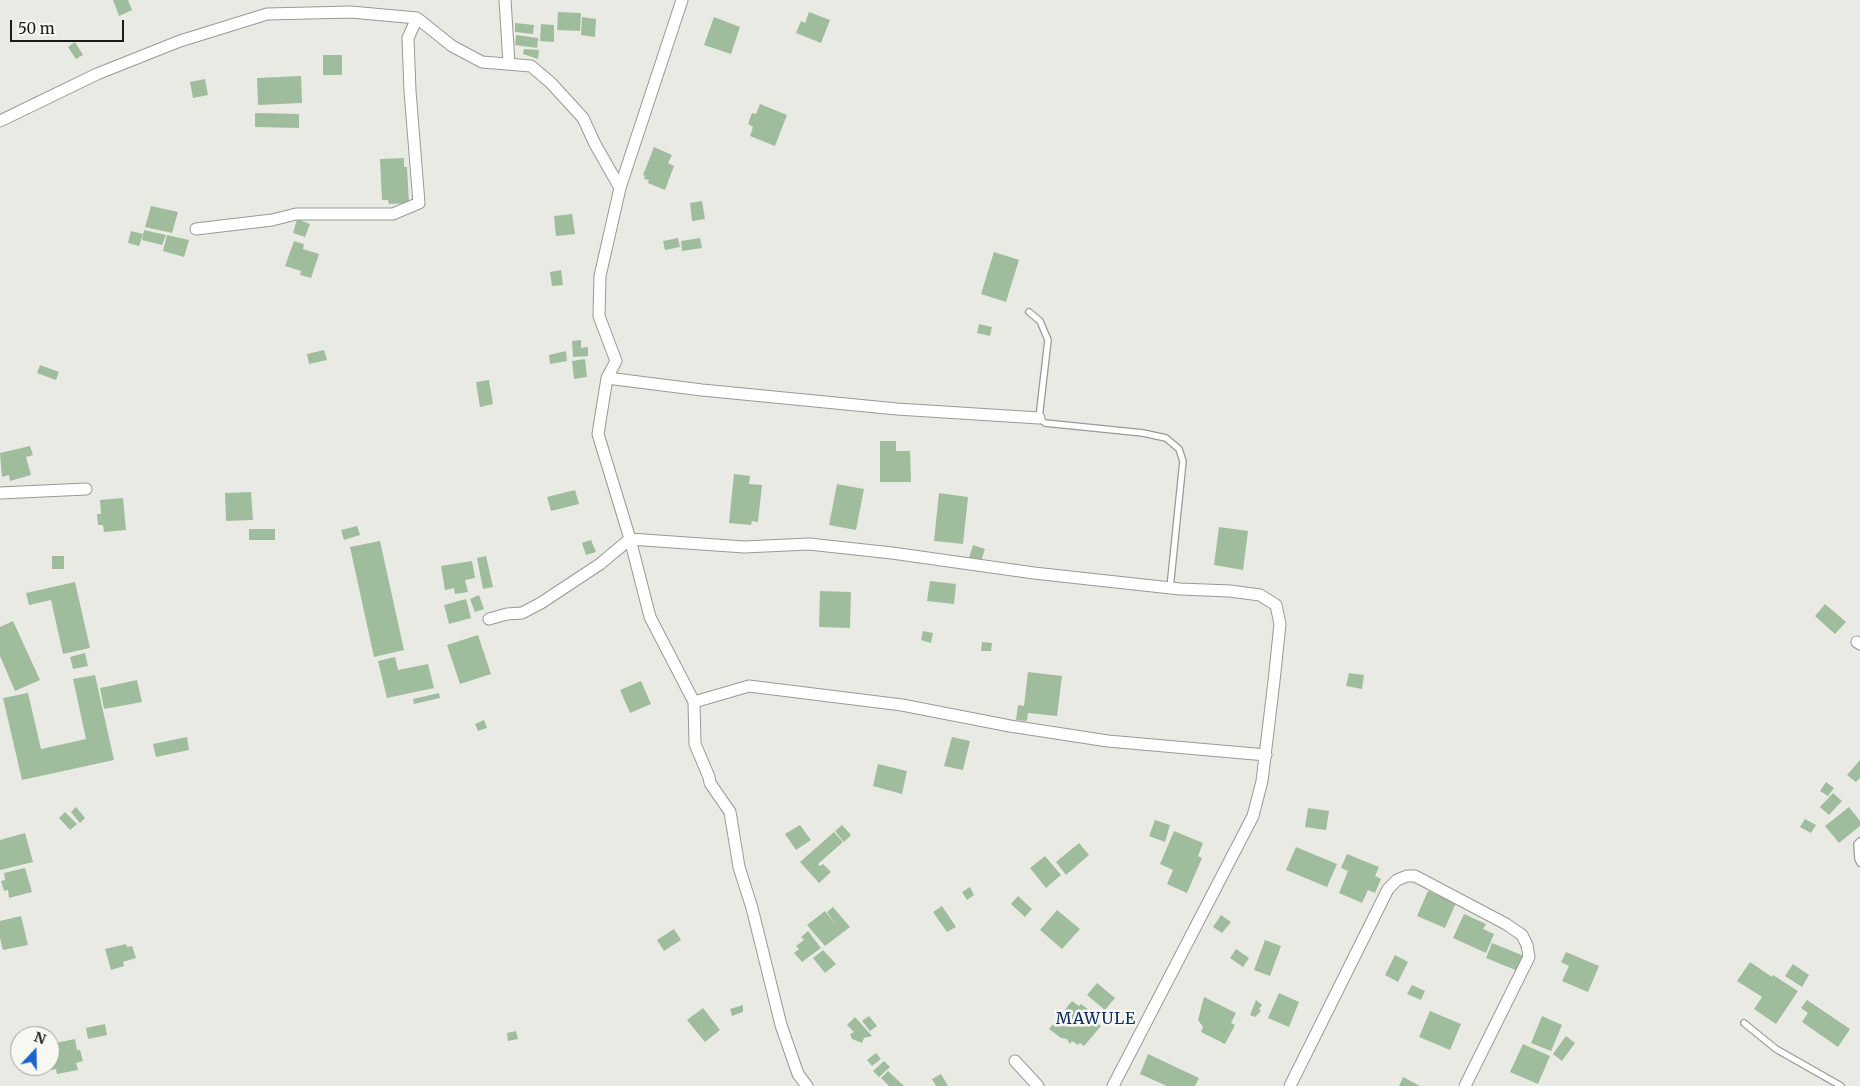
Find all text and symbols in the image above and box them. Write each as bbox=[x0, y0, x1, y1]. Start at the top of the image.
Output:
scale bar bbox=[12, 10, 126, 42]
text: 50 m bbox=[18, 19, 55, 38]
district label: MAWULE bbox=[1055, 1009, 1137, 1029]
north arrow bbox=[10, 1026, 60, 1076]
text: N bbox=[32, 1028, 48, 1048]

